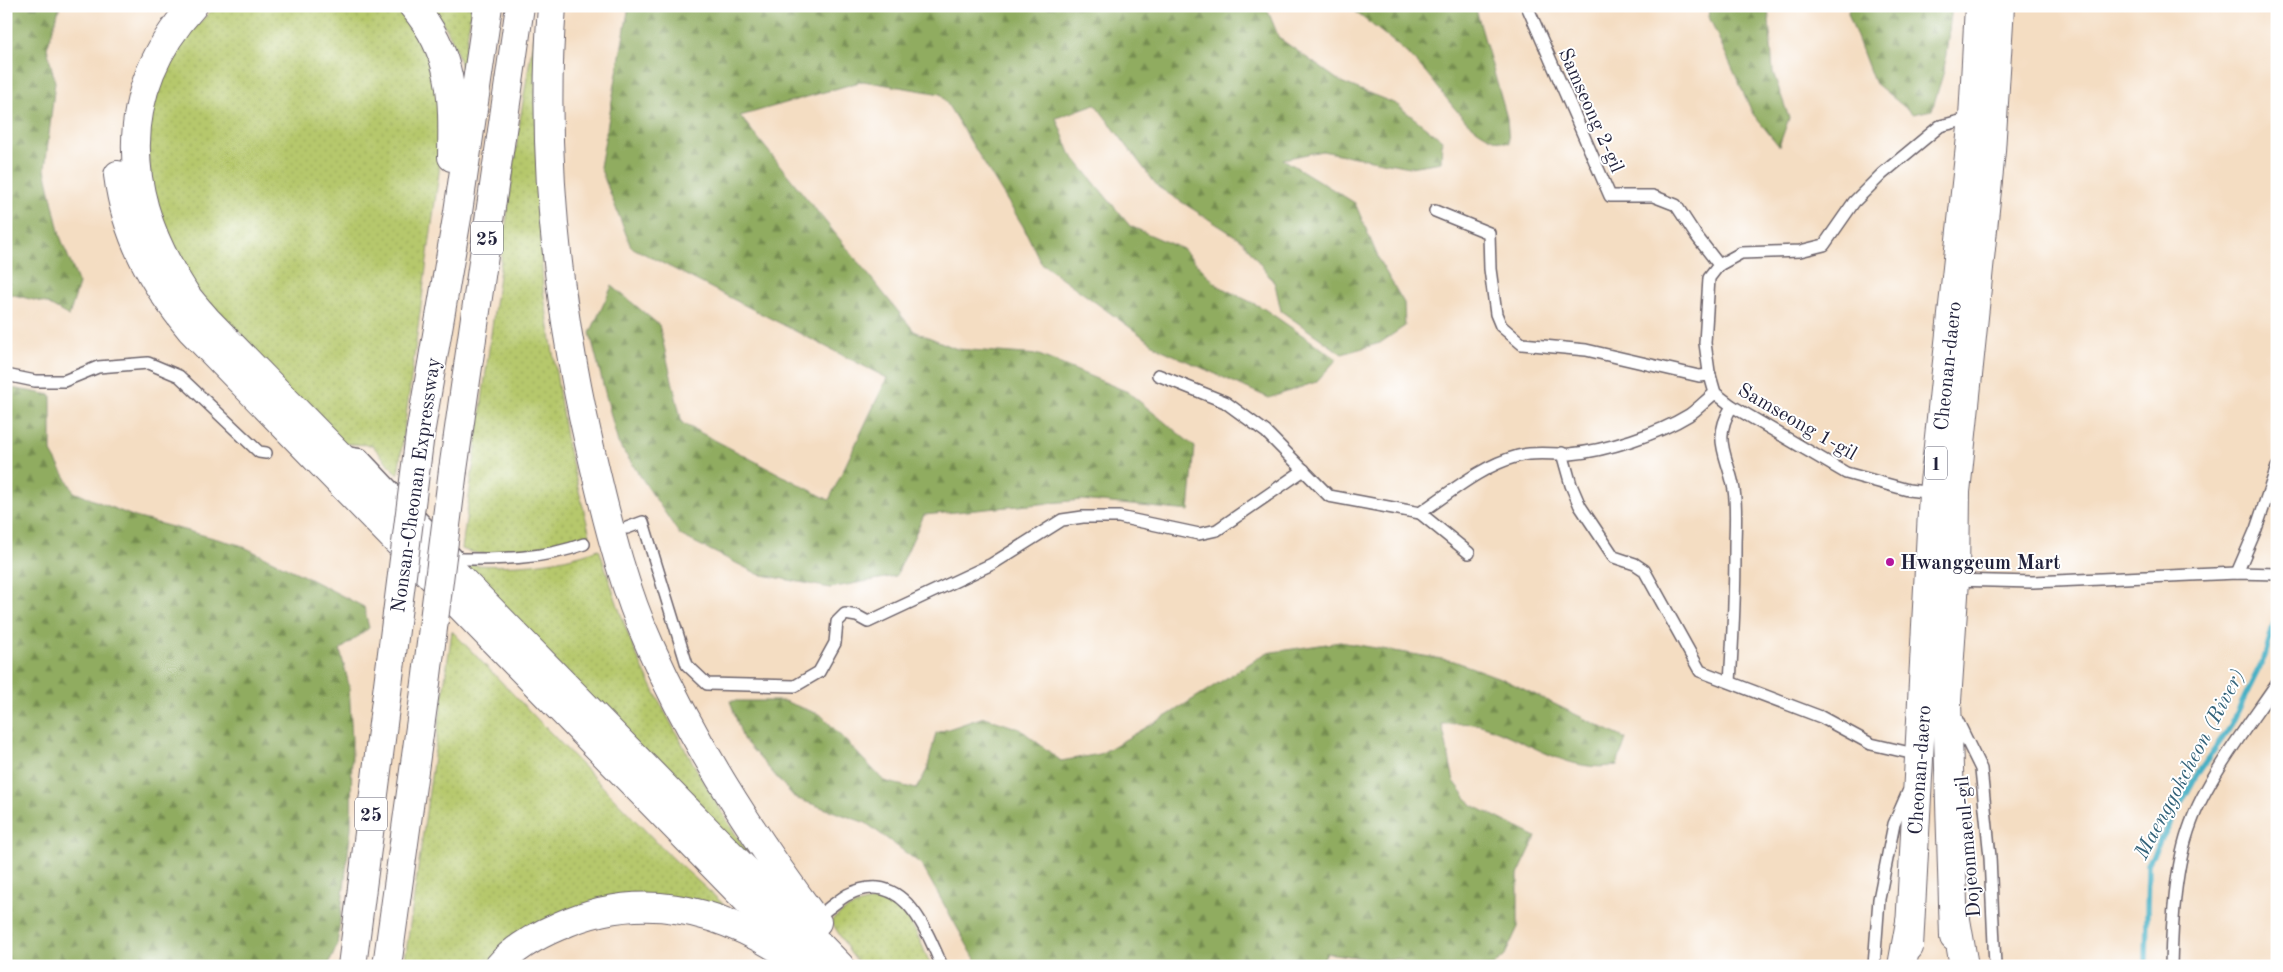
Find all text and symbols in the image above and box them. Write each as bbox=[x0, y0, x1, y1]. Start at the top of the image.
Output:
street label: Samseong 2-gil bbox=[1554, 46, 1627, 176]
road number: 25 bbox=[471, 222, 503, 254]
street label: Cheonan-daero bbox=[1932, 301, 1966, 432]
street label: Nonsan-Cheonan Expressway bbox=[389, 356, 445, 614]
street label: Samseong 1-gil bbox=[1734, 381, 1860, 465]
road number: 1 bbox=[1925, 446, 1947, 479]
place label: Hwanggeum Mart bbox=[1900, 554, 2061, 574]
marker: Hwanggeum Mart bbox=[1884, 556, 1896, 568]
water label: Maenggokcheon (River) bbox=[2131, 666, 2249, 864]
street label: Cheonan-daero bbox=[1906, 705, 1936, 836]
street label: Dojeonmaeul-gil bbox=[1953, 775, 1985, 918]
road number: 25 bbox=[355, 798, 387, 831]

